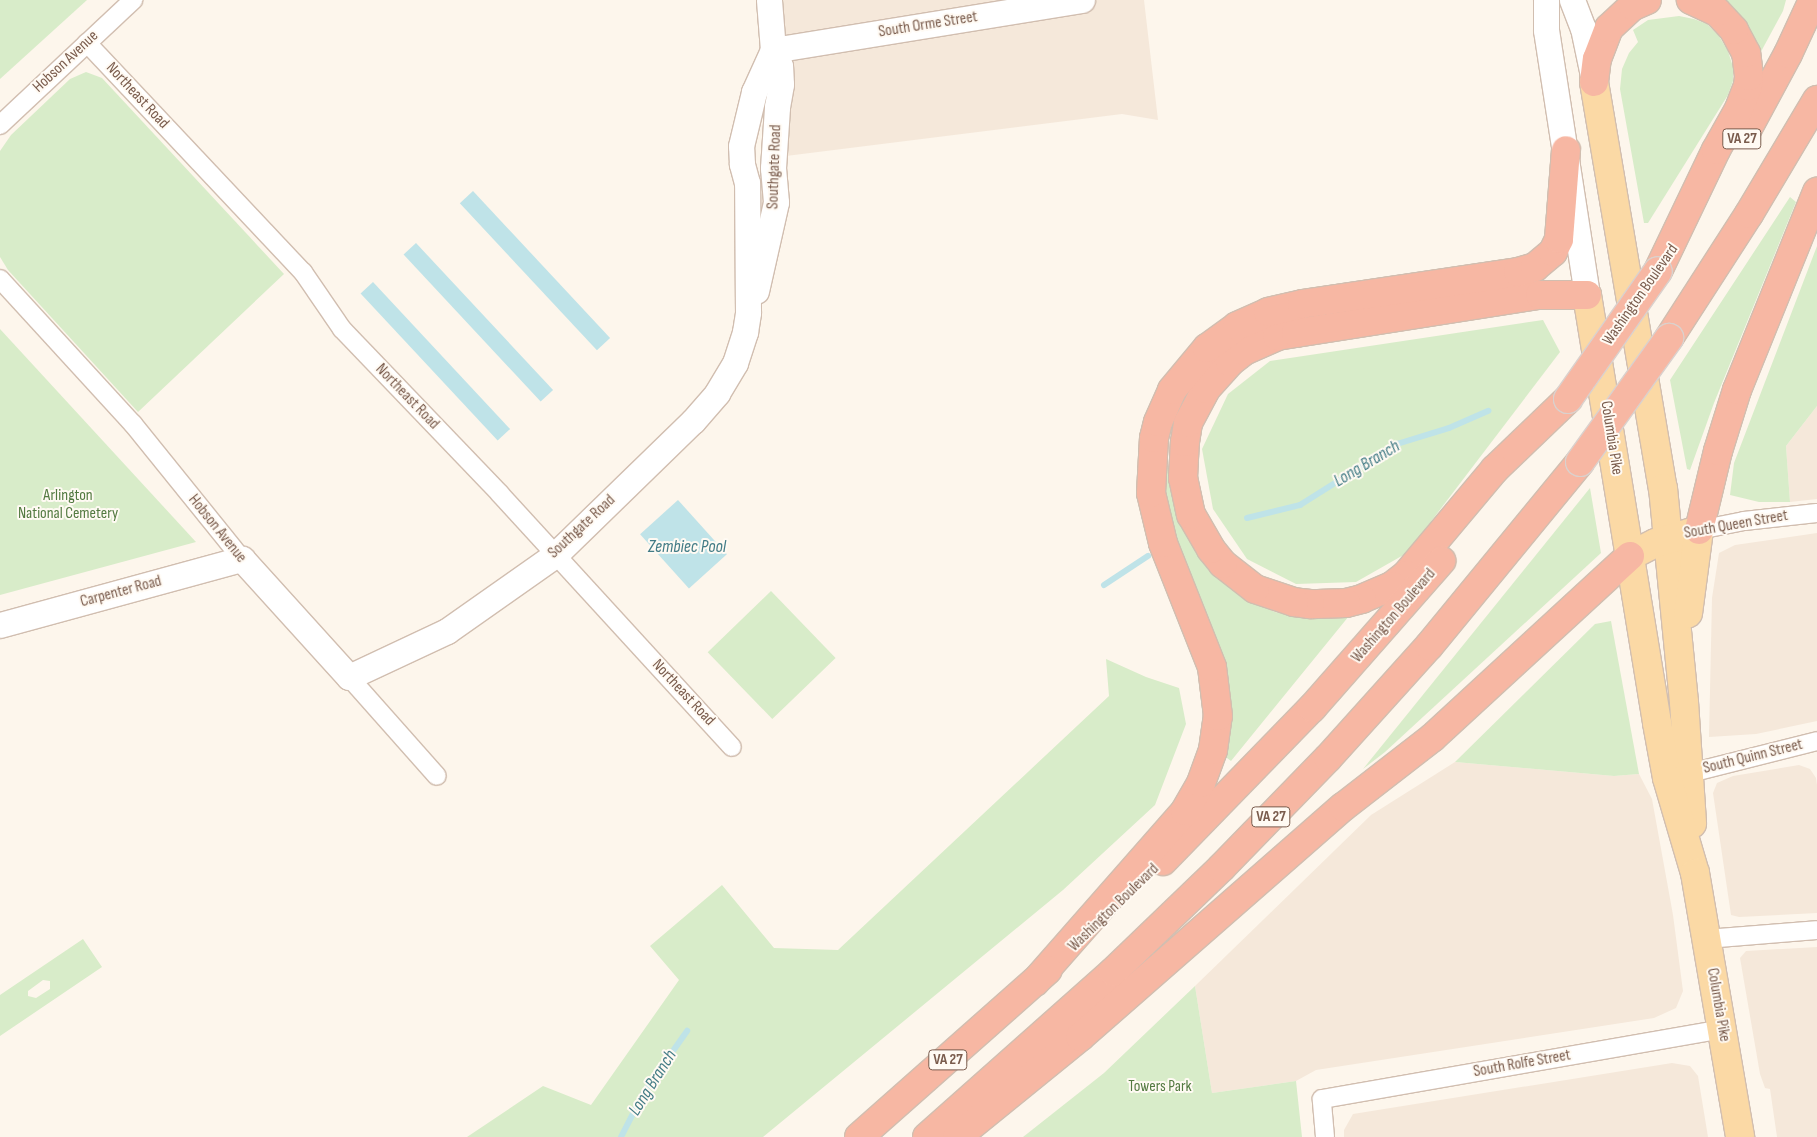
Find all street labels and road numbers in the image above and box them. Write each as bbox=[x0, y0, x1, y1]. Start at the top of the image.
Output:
street label: South Orme Street bbox=[877, 8, 979, 42]
street label: Hobson Avenue bbox=[29, 27, 103, 97]
street label: Northeast Road bbox=[101, 59, 173, 133]
street label: Southgate Road bbox=[764, 124, 786, 210]
road number: VA 27 bbox=[1722, 126, 1762, 152]
street label: Washington Boulevard bbox=[1599, 241, 1683, 349]
street label: Northeast Road bbox=[371, 360, 443, 434]
street label: Columbia Pike bbox=[1596, 400, 1626, 476]
street label: Hobson Avenue bbox=[184, 491, 250, 567]
street label: Southgate Road bbox=[545, 491, 619, 563]
street label: South Queen Street bbox=[1683, 506, 1789, 544]
street label: Washington Boulevard bbox=[1348, 565, 1440, 667]
street label: Carpenter Road bbox=[78, 572, 164, 612]
street label: Northeast Road bbox=[647, 656, 719, 730]
street label: South Quinn Street bbox=[1701, 735, 1805, 779]
road number: VA 27 bbox=[1251, 804, 1291, 830]
street label: Washington Boulevard bbox=[1065, 860, 1163, 956]
street label: Columbia Pike bbox=[1702, 967, 1734, 1043]
street label: South Rolfe Street bbox=[1472, 1046, 1572, 1082]
road number: VA 27 bbox=[928, 1048, 968, 1072]

